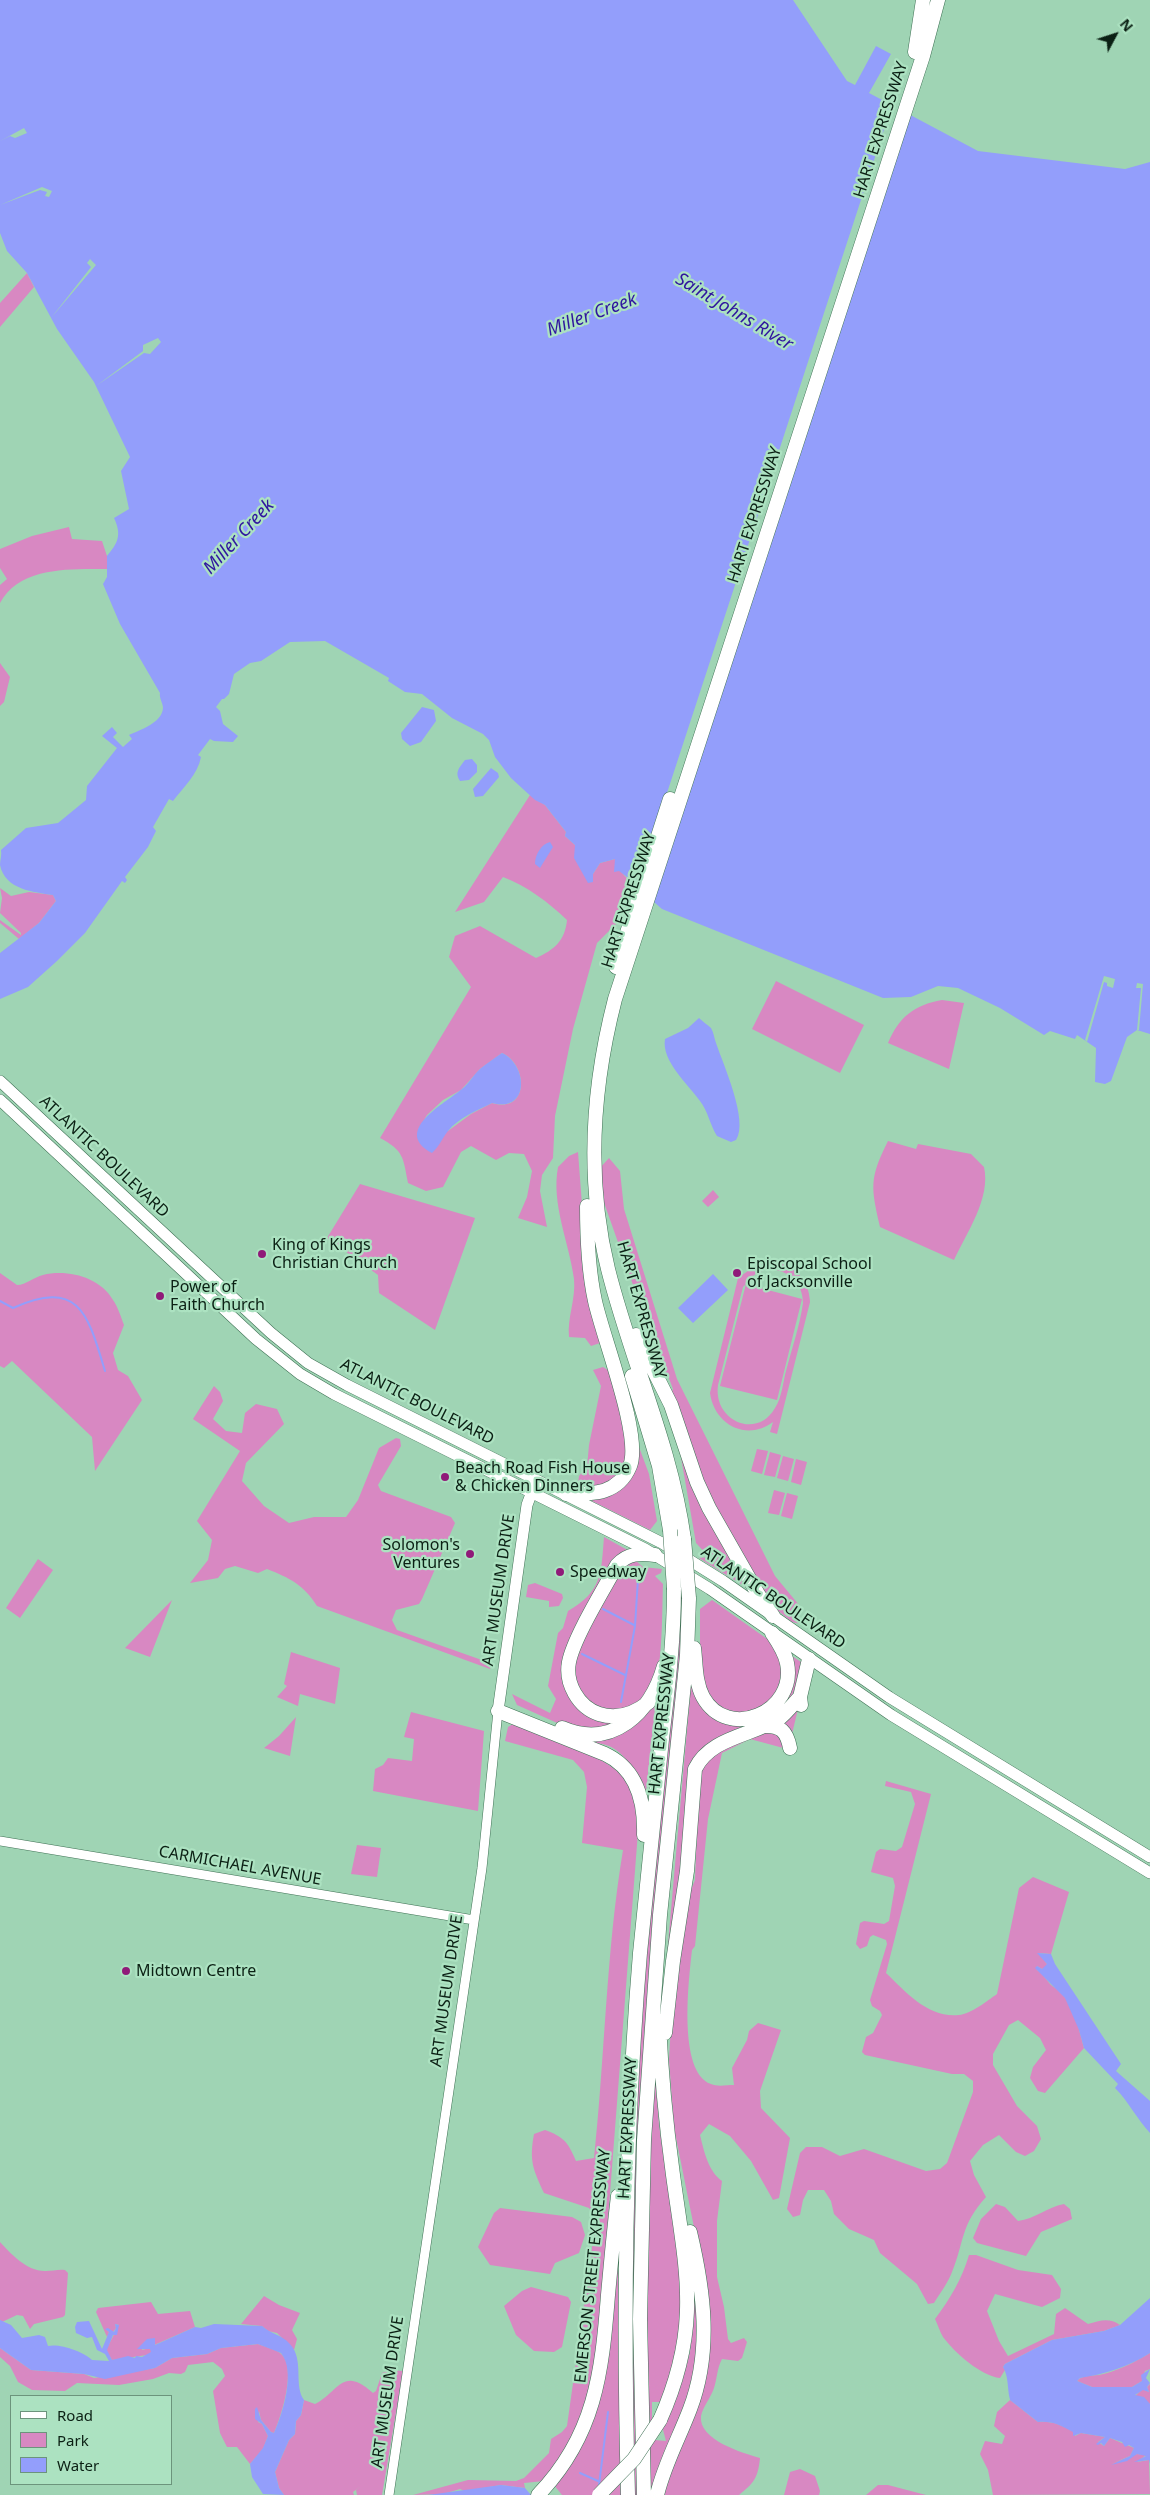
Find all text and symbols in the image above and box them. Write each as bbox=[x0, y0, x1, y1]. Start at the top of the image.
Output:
north arrow bbox=[1090, 10, 1140, 60]
text: N bbox=[1116, 15, 1138, 36]
street label: HART EXPRESSWAY bbox=[850, 60, 912, 200]
water label: Saint Johns River bbox=[671, 269, 797, 355]
water label: Miller Creek bbox=[544, 289, 640, 341]
street label: HART EXPRESSWAY bbox=[724, 445, 786, 585]
water label: Miller Creek bbox=[199, 495, 279, 579]
street label: HART EXPRESSWAY bbox=[598, 830, 660, 970]
street label: ATLANTIC BOULEVARD bbox=[35, 1092, 173, 1222]
place label: King of Kings Christian Church bbox=[272, 1235, 397, 1273]
street label: HART EXPRESSWAY bbox=[612, 1239, 670, 1381]
marker: King of Kings Christian Church bbox=[256, 1248, 268, 1260]
place label: Episcopal School of Jacksonville bbox=[747, 1254, 872, 1292]
marker: Episcopal School of Jacksonville bbox=[731, 1267, 743, 1279]
place label: Power of Faith Church bbox=[170, 1277, 265, 1315]
marker: Power of Faith Church bbox=[154, 1290, 166, 1302]
street label: ATLANTIC BOULEVARD bbox=[337, 1355, 497, 1449]
place label: Beach Road Fish House & Chicken Dinners bbox=[455, 1458, 630, 1496]
marker: Beach Road Fish House & Chicken Dinners bbox=[439, 1471, 451, 1483]
street label: ART MUSEUM DRIVE bbox=[479, 1513, 519, 1667]
place label: Solomon's Ventures bbox=[383, 1535, 460, 1573]
street label: ATLANTIC BOULEVARD bbox=[697, 1542, 849, 1654]
marker: Solomon's Ventures bbox=[464, 1548, 476, 1560]
place label: Speedway bbox=[570, 1562, 646, 1582]
marker: Speedway bbox=[554, 1566, 566, 1578]
street label: HART EXPRESSWAY bbox=[645, 1652, 679, 1796]
street label: CARMICHAEL AVENUE bbox=[157, 1842, 323, 1890]
street label: ART MUSEUM DRIVE bbox=[427, 1914, 467, 2068]
place label: Midtown Centre bbox=[136, 1961, 256, 1981]
marker: Midtown Centre bbox=[120, 1965, 132, 1977]
street label: HART EXPRESSWAY bbox=[615, 2057, 641, 2199]
street label: EMERSON STREET EXPRESSWAY bbox=[571, 2148, 615, 2384]
street label: ART MUSEUM DRIVE bbox=[368, 2315, 408, 2469]
legend bbox=[10, 2395, 172, 2485]
text: Road bbox=[57, 2405, 93, 2425]
text: Park bbox=[57, 2430, 89, 2450]
text: Water bbox=[57, 2455, 99, 2475]

